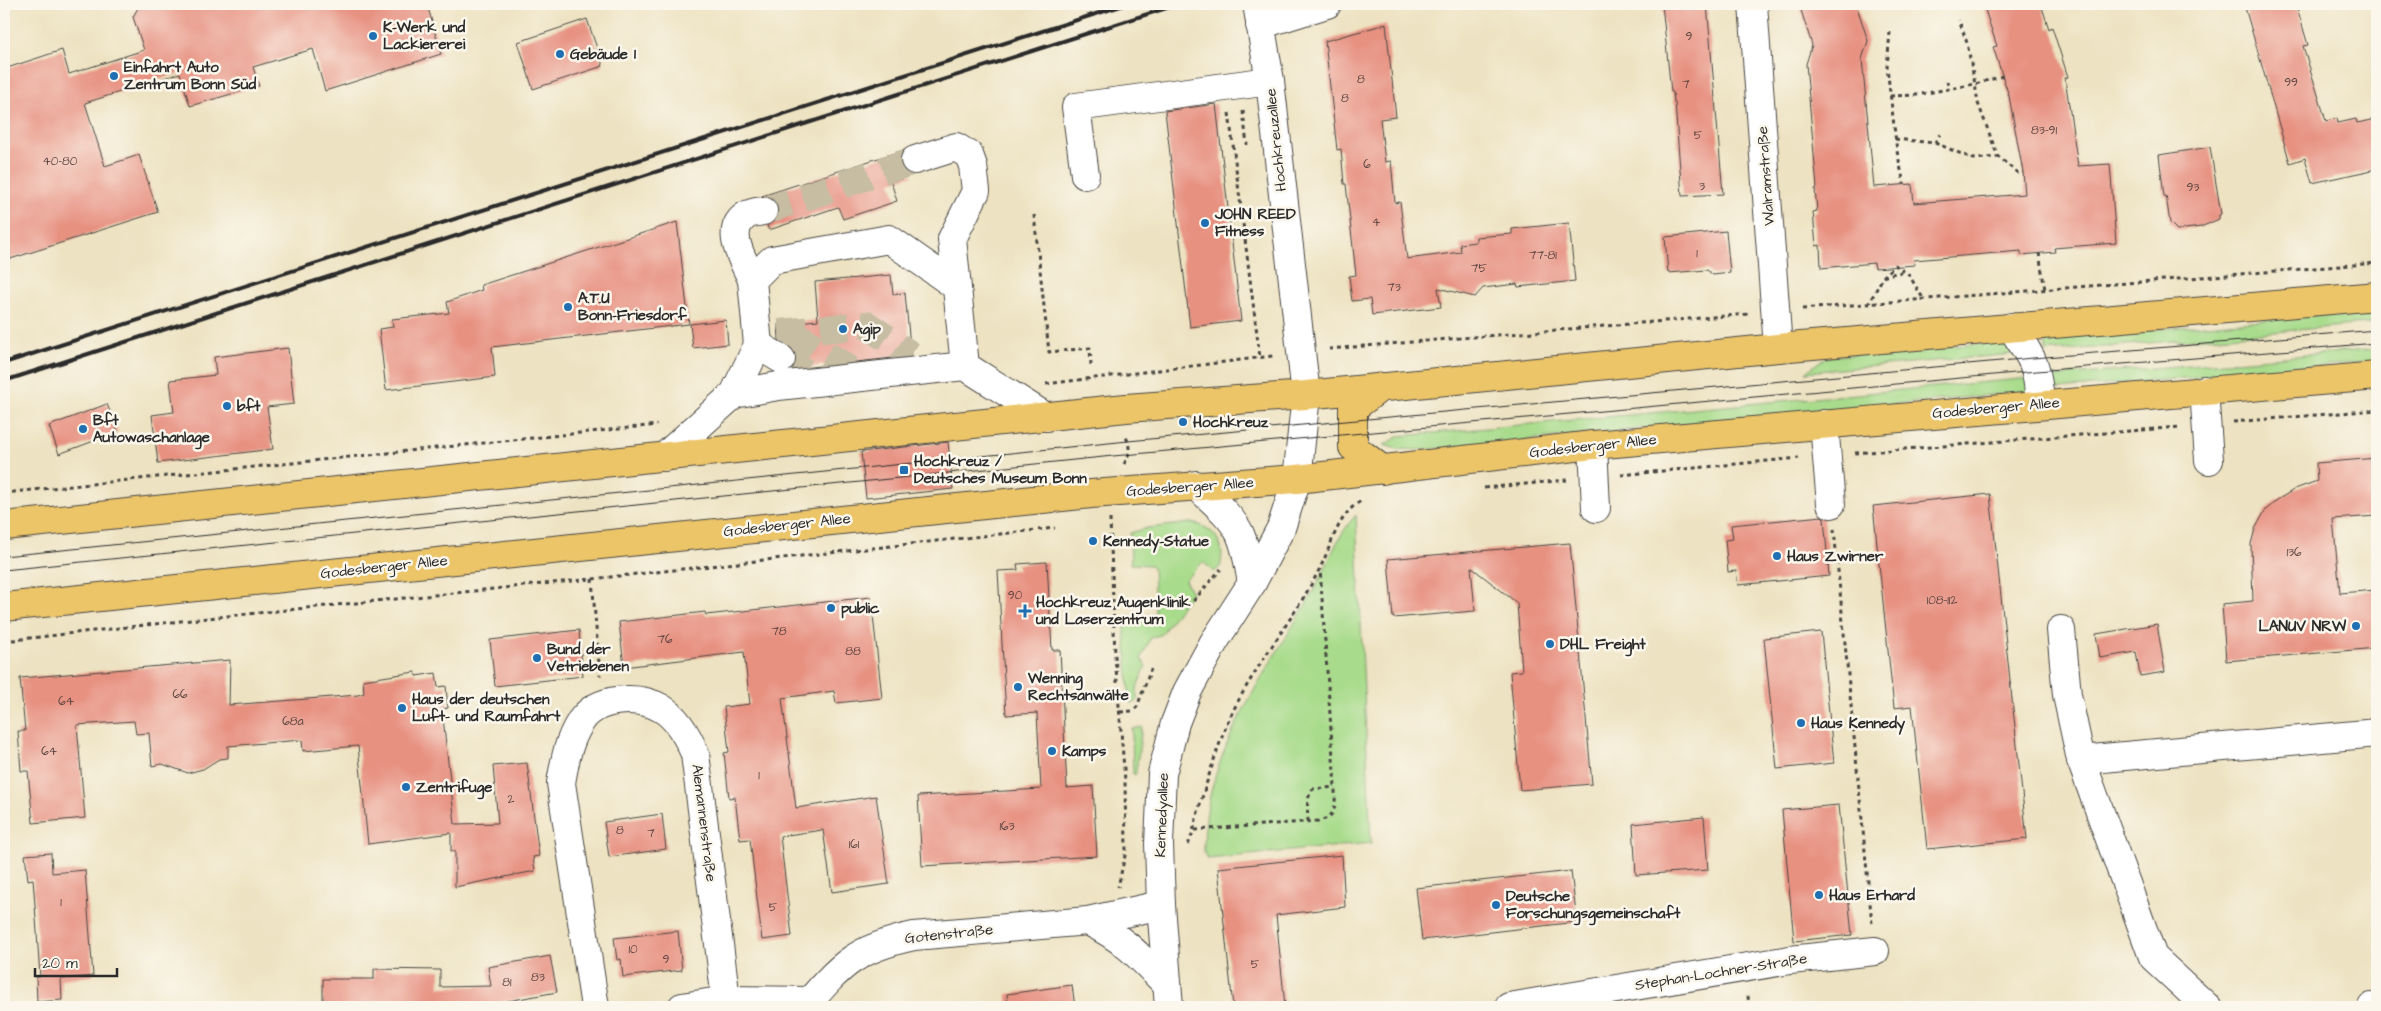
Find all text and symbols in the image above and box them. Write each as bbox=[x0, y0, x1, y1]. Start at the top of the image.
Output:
place label: K-Werk und Lackiererei bbox=[383, 17, 466, 55]
house number: 9 bbox=[1686, 28, 1693, 45]
marker: K-Werk und Lackiererei bbox=[367, 30, 379, 42]
place label: Gebäude 1 bbox=[570, 44, 636, 65]
marker: Gebäude 1 bbox=[554, 48, 566, 60]
place label: Einfahrt Auto Zentrum Bonn Süd bbox=[124, 57, 256, 95]
marker: Einfahrt Auto Zentrum Bonn Süd bbox=[108, 70, 120, 82]
house number: 8 bbox=[1357, 71, 1365, 88]
house number: 99 bbox=[2284, 74, 2298, 91]
house number: 7 bbox=[1682, 76, 1690, 93]
street label: Hochkreuzallee bbox=[1260, 87, 1292, 193]
house number: 8 bbox=[1341, 90, 1349, 107]
house number: 83-91 bbox=[2031, 122, 2057, 139]
street label: Walramstraße bbox=[1752, 125, 1780, 227]
house number: 5 bbox=[1694, 127, 1703, 144]
house number: 40-80 bbox=[43, 153, 78, 170]
house number: 6 bbox=[1363, 156, 1371, 173]
house number: 3 bbox=[1699, 178, 1705, 195]
house number: 93 bbox=[2187, 179, 2199, 196]
place label: JOHN REED Fitness bbox=[1214, 204, 1296, 242]
house number: 4 bbox=[1372, 214, 1380, 231]
marker: JOHN REED Fitness bbox=[1199, 217, 1211, 229]
house number: 1 bbox=[1696, 245, 1698, 262]
house number: 77-81 bbox=[1529, 247, 1557, 264]
house number: 75 bbox=[1471, 260, 1487, 277]
house number: 73 bbox=[1387, 279, 1401, 296]
place label: A.T.U Bonn-Friesdorf bbox=[578, 288, 688, 326]
marker: A.T.U Bonn-Friesdorf bbox=[562, 301, 574, 313]
place label: Agip bbox=[853, 319, 882, 342]
marker: Agip bbox=[837, 323, 849, 335]
street label: Godesberger Allee bbox=[1931, 392, 2061, 425]
place label: bft bbox=[237, 396, 261, 417]
marker: bft bbox=[221, 400, 233, 412]
place label: Bft Autowaschanlage bbox=[93, 410, 210, 450]
place label: Hochkreuz bbox=[1193, 412, 1269, 433]
marker: Hochkreuz bbox=[1177, 416, 1189, 428]
marker: Bft Autowaschanlage bbox=[77, 423, 89, 435]
street label: Godesberger Allee bbox=[1528, 429, 1658, 464]
place label: Hochkreuz / Deutsches Museum Bonn bbox=[914, 451, 1087, 489]
marker: Hochkreuz / Deutsches Museum Bonn bbox=[898, 464, 910, 476]
street label: Godesberger Allee bbox=[1126, 472, 1254, 503]
street label: Godesberger Allee bbox=[722, 508, 852, 543]
place label: Kennedy-Statue bbox=[1103, 531, 1209, 553]
marker: Kennedy-Statue bbox=[1087, 535, 1099, 547]
house number: 136 bbox=[2286, 544, 2302, 561]
place label: Haus Zwirner bbox=[1787, 546, 1884, 567]
street label: Godesberger Allee bbox=[319, 550, 449, 585]
marker: Haus Zwirner bbox=[1771, 550, 1783, 562]
house number: 90 bbox=[1008, 587, 1023, 604]
place label: Hochkreuz Augenklinik und Laserzentrum bbox=[1035, 592, 1191, 630]
house number: 108-112 bbox=[1927, 592, 1957, 609]
place label: public bbox=[841, 598, 880, 619]
marker: public bbox=[825, 602, 837, 614]
marker: Hochkreuz Augenklinik und Laserzentrum bbox=[1018, 604, 1032, 618]
place label: LANUV NRW bbox=[2259, 616, 2347, 637]
marker: LANUV NRW bbox=[2350, 620, 2362, 632]
house number: 78 bbox=[771, 623, 787, 640]
house number: 76 bbox=[658, 631, 673, 648]
place label: DHL Freight bbox=[1560, 634, 1646, 657]
marker: DHL Freight bbox=[1544, 638, 1556, 650]
place label: Bund der Vetriebenen bbox=[546, 639, 629, 677]
house number: 88 bbox=[845, 643, 861, 660]
marker: Bund der Vetriebenen bbox=[531, 652, 543, 664]
place label: Wenning Rechtsanwälte bbox=[1027, 668, 1129, 706]
marker: Wenning Rechtsanwälte bbox=[1012, 681, 1024, 693]
house number: 66 bbox=[172, 686, 188, 703]
place label: Haus der deutschen Luft- und Raumfahrt bbox=[412, 689, 561, 727]
house number: 64 bbox=[58, 693, 74, 710]
marker: Haus der deutschen Luft- und Raumfahrt bbox=[396, 702, 408, 714]
house number: 68a bbox=[282, 713, 304, 730]
place label: Haus Kennedy bbox=[1811, 713, 1906, 735]
marker: Haus Kennedy bbox=[1795, 717, 1807, 729]
place label: Kamps bbox=[1062, 741, 1107, 762]
house number: 64 bbox=[41, 743, 57, 760]
marker: Kamps bbox=[1046, 745, 1058, 757]
street label: Alemannenstraße bbox=[686, 763, 722, 883]
house number: 1 bbox=[758, 767, 760, 784]
street label: Kennedyallee bbox=[1150, 772, 1175, 858]
place label: Zentrifuge bbox=[416, 777, 492, 800]
marker: Zentrifuge bbox=[400, 781, 412, 793]
house number: 2 bbox=[508, 791, 515, 808]
house number: 163 bbox=[999, 818, 1015, 835]
house number: 8 bbox=[616, 822, 624, 839]
house number: 7 bbox=[647, 825, 655, 842]
house number: 161 bbox=[849, 836, 860, 853]
place label: Haus Erhard bbox=[1829, 885, 1915, 906]
place label: Deutsche Forschungsgemeinschaft bbox=[1506, 886, 1681, 926]
marker: Haus Erhard bbox=[1813, 889, 1825, 901]
house number: 1 bbox=[60, 894, 62, 911]
house number: 5 bbox=[769, 899, 778, 916]
marker: Deutsche Forschungsgemeinschaft bbox=[1490, 899, 1502, 911]
street label: Gotenstraße bbox=[904, 919, 994, 949]
house number: 10 bbox=[628, 941, 638, 958]
scale bar bbox=[35, 946, 118, 978]
street label: Stephan-Lochner-Straße bbox=[1633, 948, 1809, 996]
house number: 9 bbox=[663, 951, 670, 968]
text: 20 m bbox=[42, 953, 78, 974]
house number: 5 bbox=[1251, 956, 1260, 973]
house number: 83 bbox=[531, 969, 545, 986]
house number: 81 bbox=[502, 974, 512, 991]

